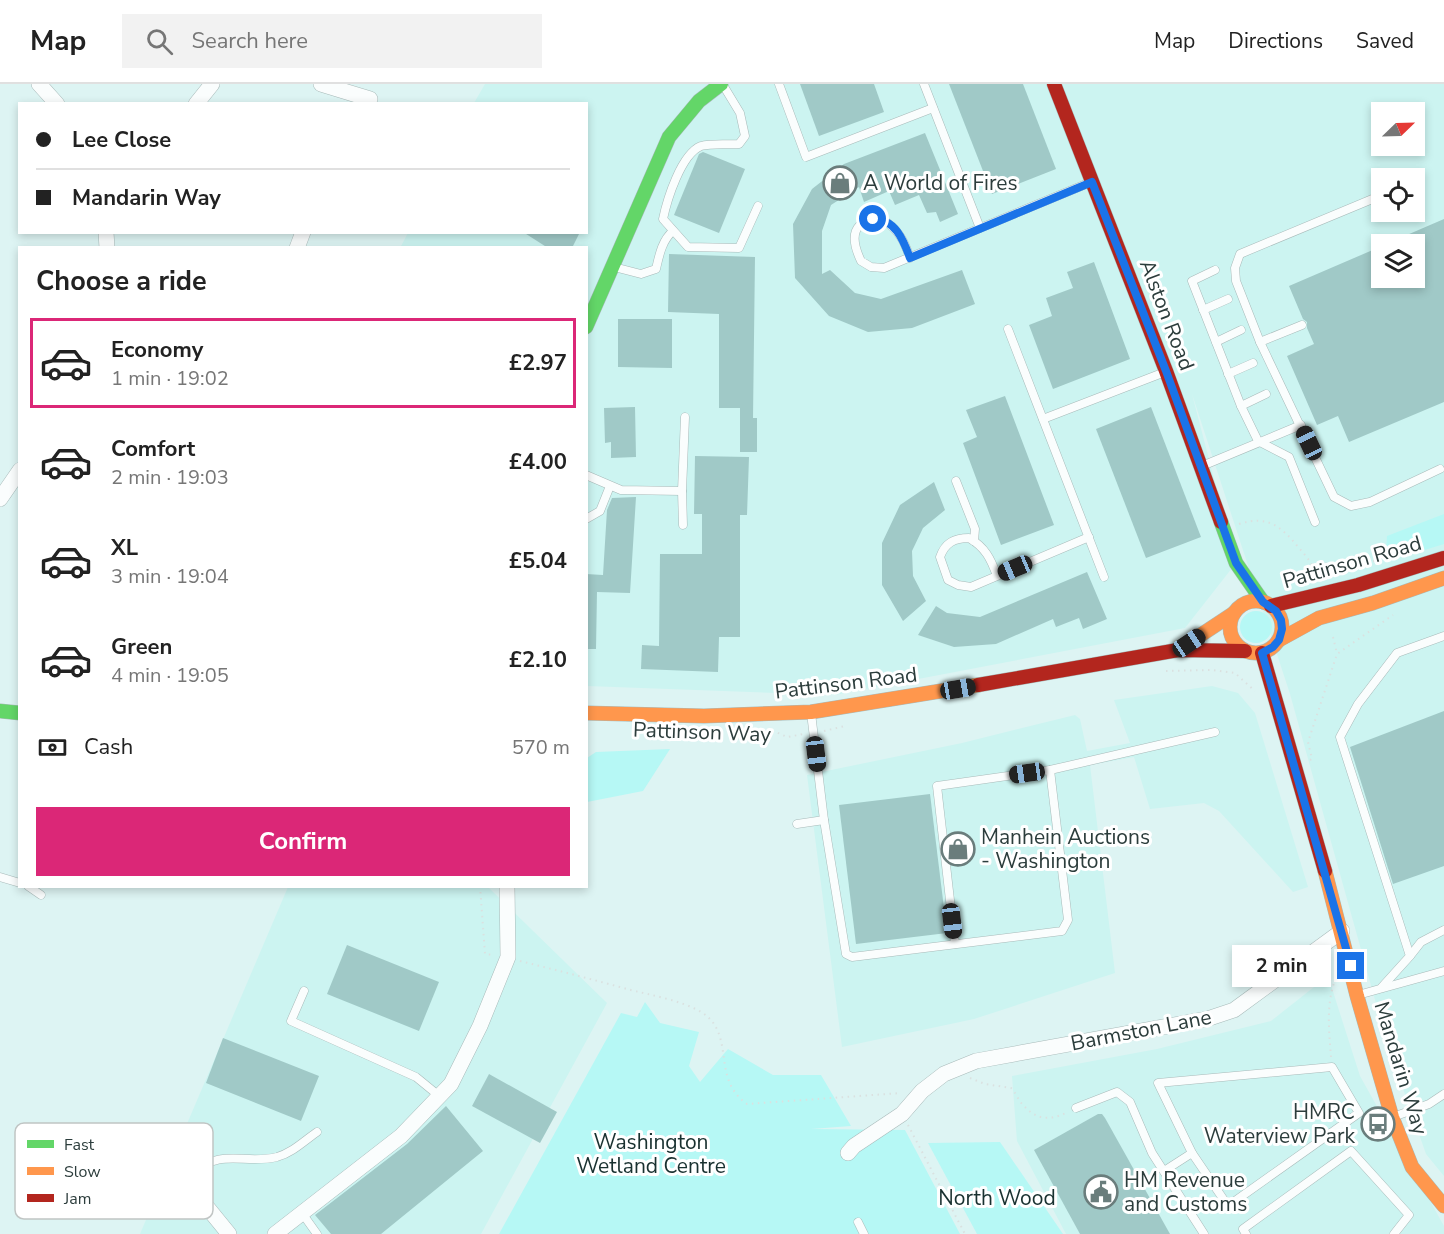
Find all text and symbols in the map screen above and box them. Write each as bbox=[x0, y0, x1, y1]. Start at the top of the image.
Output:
search box bbox=[122, 14, 542, 68]
text: Map bbox=[30, 22, 86, 60]
icon: search bbox=[143, 25, 176, 58]
text: Search here bbox=[191, 26, 308, 56]
text: Map bbox=[1154, 27, 1195, 55]
text: Directions bbox=[1228, 27, 1323, 55]
text: Saved bbox=[1356, 27, 1414, 55]
north arrow bbox=[1371, 102, 1425, 156]
map controls bbox=[1371, 102, 1425, 288]
text: Lee Close bbox=[72, 125, 171, 155]
shop icon: A World of Fires bbox=[822, 165, 858, 201]
button: locate bbox=[1371, 168, 1425, 222]
place label: A World of Fires bbox=[863, 169, 1018, 197]
text: Mandarin Way bbox=[72, 183, 221, 213]
route start bbox=[859, 205, 886, 232]
button: layers bbox=[1371, 234, 1425, 288]
street label: Alston Road bbox=[1133, 256, 1201, 374]
text: Choose a ride bbox=[36, 263, 207, 300]
text: Economy bbox=[111, 335, 203, 365]
icon: car bbox=[39, 336, 93, 390]
text: £2.97 bbox=[509, 348, 567, 378]
text: 1 min · 19:02 bbox=[111, 365, 229, 392]
car bbox=[1293, 423, 1325, 463]
text: Comfort bbox=[111, 434, 195, 464]
icon: car bbox=[39, 435, 93, 489]
text: £4.00 bbox=[509, 447, 567, 477]
text: 2 min · 19:03 bbox=[111, 464, 229, 491]
street label: Pattinson Road bbox=[1279, 529, 1425, 595]
text: XL bbox=[111, 533, 138, 563]
icon: car bbox=[39, 534, 93, 588]
text: £5.04 bbox=[509, 546, 567, 576]
car bbox=[995, 553, 1035, 583]
text: 3 min · 19:04 bbox=[111, 563, 229, 590]
car bbox=[1169, 625, 1209, 661]
text: Green bbox=[111, 632, 172, 662]
icon: car bbox=[39, 633, 93, 687]
text: £2.10 bbox=[509, 645, 567, 675]
street label: Pattinson Road bbox=[773, 660, 919, 706]
text: 4 min · 19:05 bbox=[111, 662, 229, 689]
car bbox=[939, 677, 977, 701]
street label: Pattinson Way bbox=[633, 716, 772, 748]
icon: cash bbox=[36, 731, 69, 764]
text: Cash bbox=[84, 732, 133, 762]
text: 570 m bbox=[512, 734, 570, 761]
car bbox=[805, 735, 827, 773]
car bbox=[1008, 762, 1046, 784]
button: Confirm bbox=[36, 807, 570, 876]
place label: Manhein Auctions - Washington bbox=[981, 823, 1150, 875]
shop icon: Manhein Auctions - Washington bbox=[940, 831, 976, 867]
car bbox=[941, 902, 963, 940]
callout: 2 min bbox=[1231, 945, 1330, 987]
text: 2 min bbox=[1256, 952, 1307, 979]
route end bbox=[1337, 952, 1364, 979]
street label: Mandarin Way bbox=[1367, 998, 1435, 1138]
street label: Barmston Lane bbox=[1068, 1003, 1214, 1057]
place label: HMRC Waterview Park bbox=[1204, 1098, 1355, 1150]
bus stop icon: HMRC Waterview Park bbox=[1360, 1106, 1396, 1142]
legend bbox=[15, 1123, 213, 1219]
park label: Washington Wetland Centre bbox=[576, 1128, 726, 1180]
text: Fast bbox=[64, 1134, 95, 1156]
text: Slow bbox=[64, 1161, 101, 1183]
place label: HM Revenue and Customs bbox=[1124, 1166, 1247, 1218]
public building icon: HM Revenue and Customs bbox=[1083, 1174, 1119, 1210]
park label: North Wood bbox=[938, 1184, 1056, 1212]
text: Jam bbox=[63, 1188, 91, 1210]

